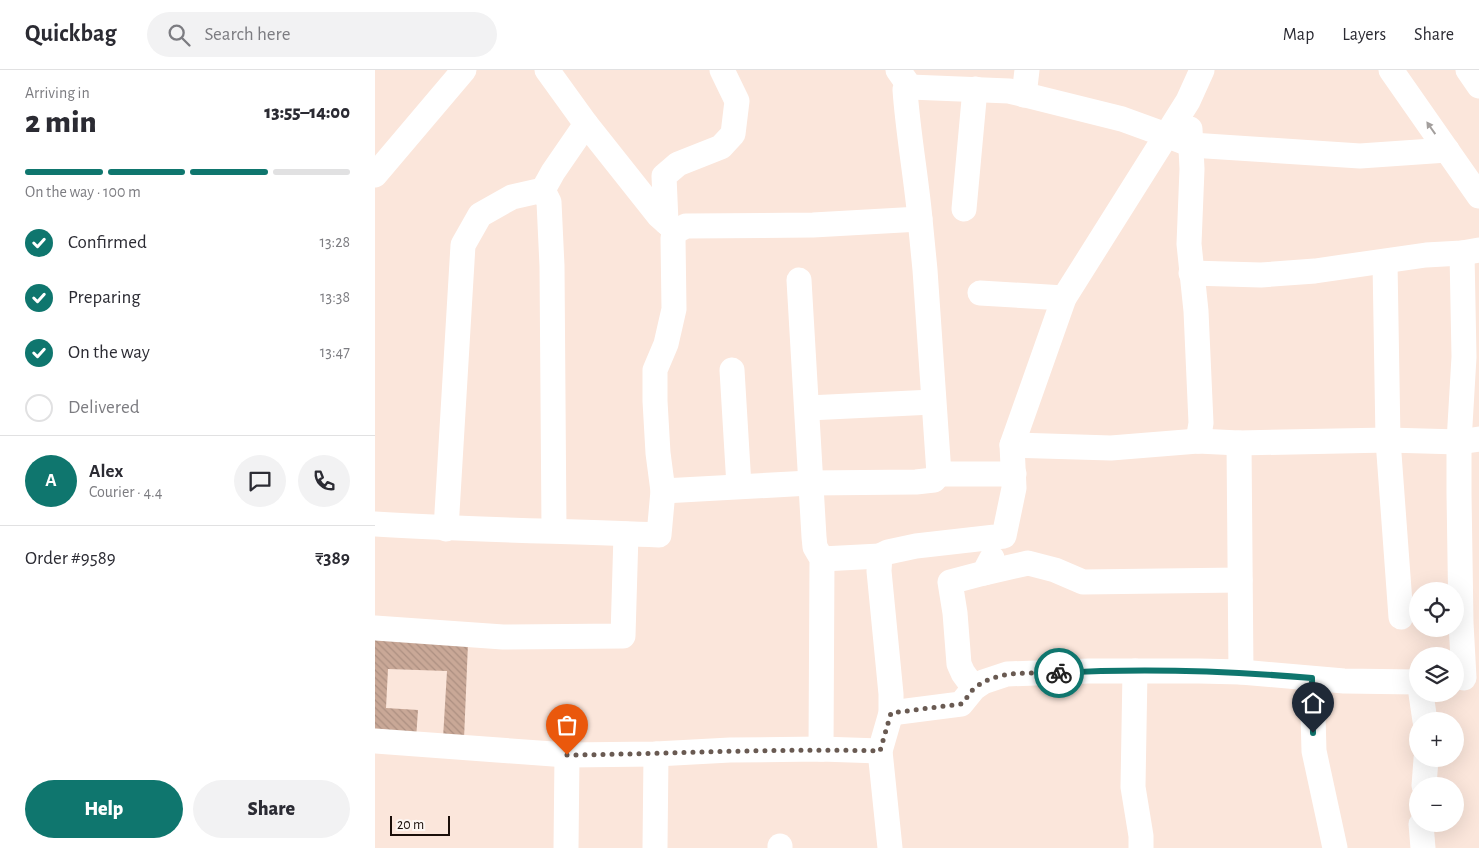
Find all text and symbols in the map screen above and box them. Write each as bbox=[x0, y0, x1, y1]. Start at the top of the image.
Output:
search box bbox=[147, 12, 497, 57]
icon: search bbox=[165, 21, 193, 49]
text: Quickbag bbox=[25, 22, 117, 46]
text: Search here bbox=[205, 25, 290, 44]
text: Map bbox=[1283, 26, 1314, 44]
text: Layers bbox=[1342, 26, 1386, 44]
text: Share bbox=[1414, 26, 1454, 44]
text: Arriving in bbox=[25, 85, 90, 101]
text: 13:55–14:00 bbox=[264, 103, 350, 122]
text: 2 min bbox=[25, 106, 97, 138]
one-way arrow bbox=[1426, 121, 1436, 134]
text: On the way · 100 m bbox=[25, 184, 141, 200]
icon: check bbox=[25, 229, 53, 257]
text: Confirmed bbox=[68, 233, 147, 252]
text: 13:28 bbox=[319, 234, 350, 250]
icon: check bbox=[25, 284, 53, 312]
text: Preparing bbox=[68, 288, 141, 307]
text: 13:38 bbox=[320, 289, 350, 305]
icon: check bbox=[25, 339, 53, 367]
text: On the way bbox=[68, 343, 150, 362]
text: 13:47 bbox=[320, 344, 350, 360]
text: Delivered bbox=[68, 398, 140, 417]
button: chat bbox=[234, 455, 286, 507]
button: phone bbox=[298, 455, 350, 507]
text: Alex bbox=[89, 462, 123, 481]
text: A bbox=[45, 471, 57, 490]
text: Courier · 4.4 bbox=[89, 484, 162, 500]
text: Order #9589 bbox=[25, 549, 116, 568]
text: ₹389 bbox=[315, 549, 350, 568]
map controls bbox=[1409, 582, 1464, 832]
button: locate bbox=[1409, 582, 1464, 637]
button: layers bbox=[1409, 647, 1464, 702]
courier bbox=[1034, 648, 1084, 698]
icon: bike bbox=[1045, 659, 1073, 687]
pin bbox=[1292, 682, 1334, 733]
icon: home bbox=[1299, 689, 1327, 717]
pin bbox=[546, 704, 588, 755]
icon: bag bbox=[553, 711, 581, 739]
button: + bbox=[1409, 712, 1464, 767]
button: − bbox=[1409, 777, 1464, 832]
button: Help bbox=[25, 780, 183, 838]
button: Share bbox=[193, 780, 350, 838]
scale bar bbox=[390, 813, 450, 836]
text: 20 m bbox=[397, 818, 424, 832]

